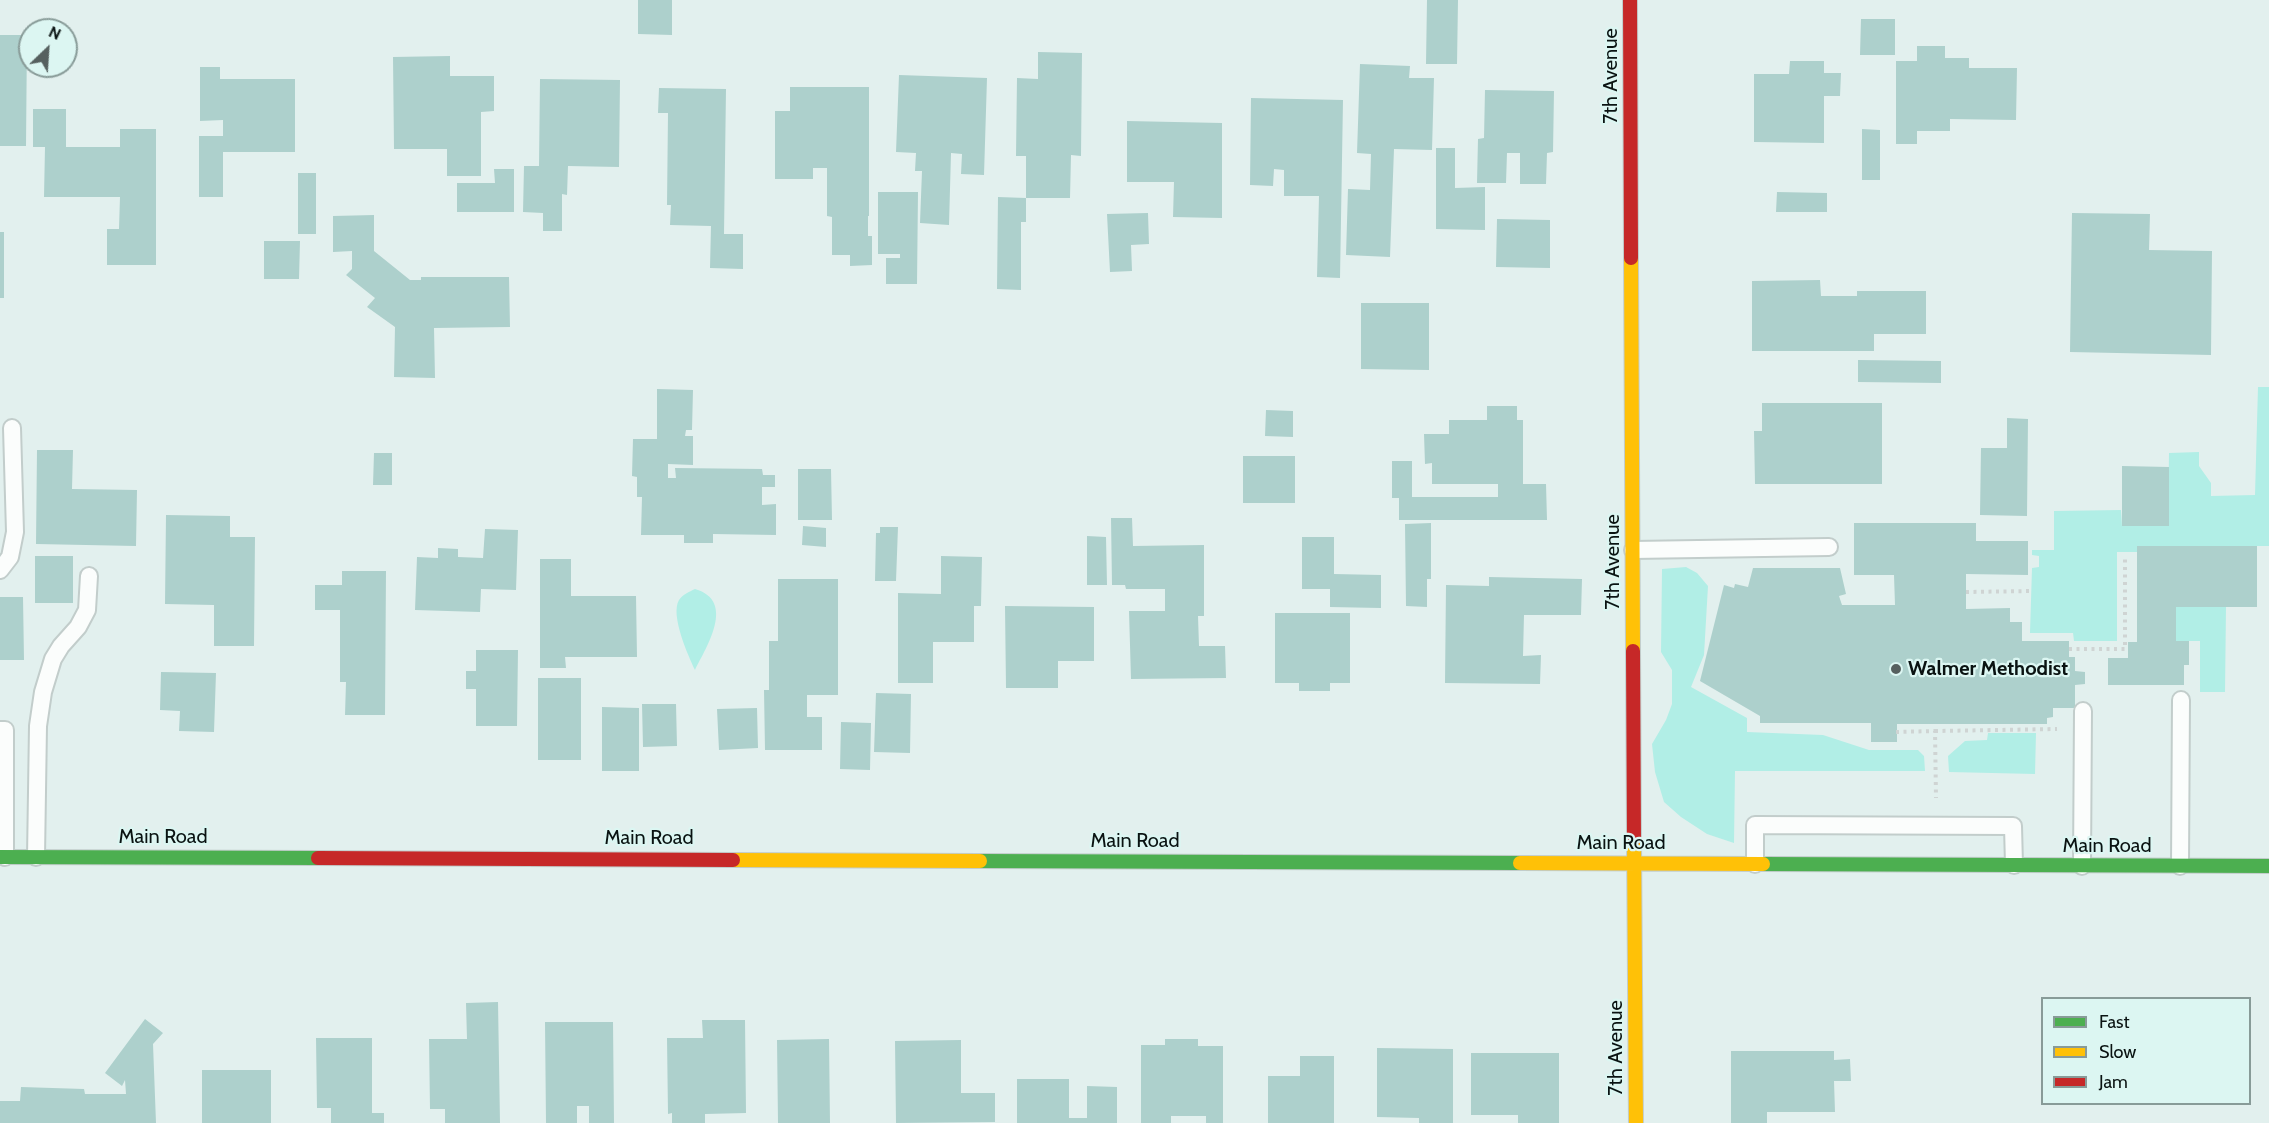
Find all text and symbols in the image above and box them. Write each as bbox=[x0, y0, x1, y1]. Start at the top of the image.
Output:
north arrow bbox=[18, 18, 78, 78]
text: N bbox=[46, 22, 64, 44]
street label: 7th Avenue bbox=[1599, 28, 1623, 124]
street label: 7th Avenue bbox=[1601, 514, 1625, 610]
place label: Walmer Methodist bbox=[1908, 657, 2068, 681]
marker: Walmer Methodist bbox=[1889, 662, 1903, 676]
street label: Main Road bbox=[118, 825, 208, 849]
street label: Main Road bbox=[604, 826, 694, 850]
street label: Main Road bbox=[1090, 829, 1180, 853]
street label: Main Road bbox=[1576, 831, 1666, 855]
street label: Main Road bbox=[2062, 834, 2152, 858]
legend bbox=[2041, 997, 2251, 1105]
street label: 7th Avenue bbox=[1604, 1000, 1628, 1096]
text: Fast bbox=[2099, 1011, 2130, 1033]
text: Slow bbox=[2099, 1041, 2136, 1063]
text: Jam bbox=[2099, 1071, 2128, 1093]

